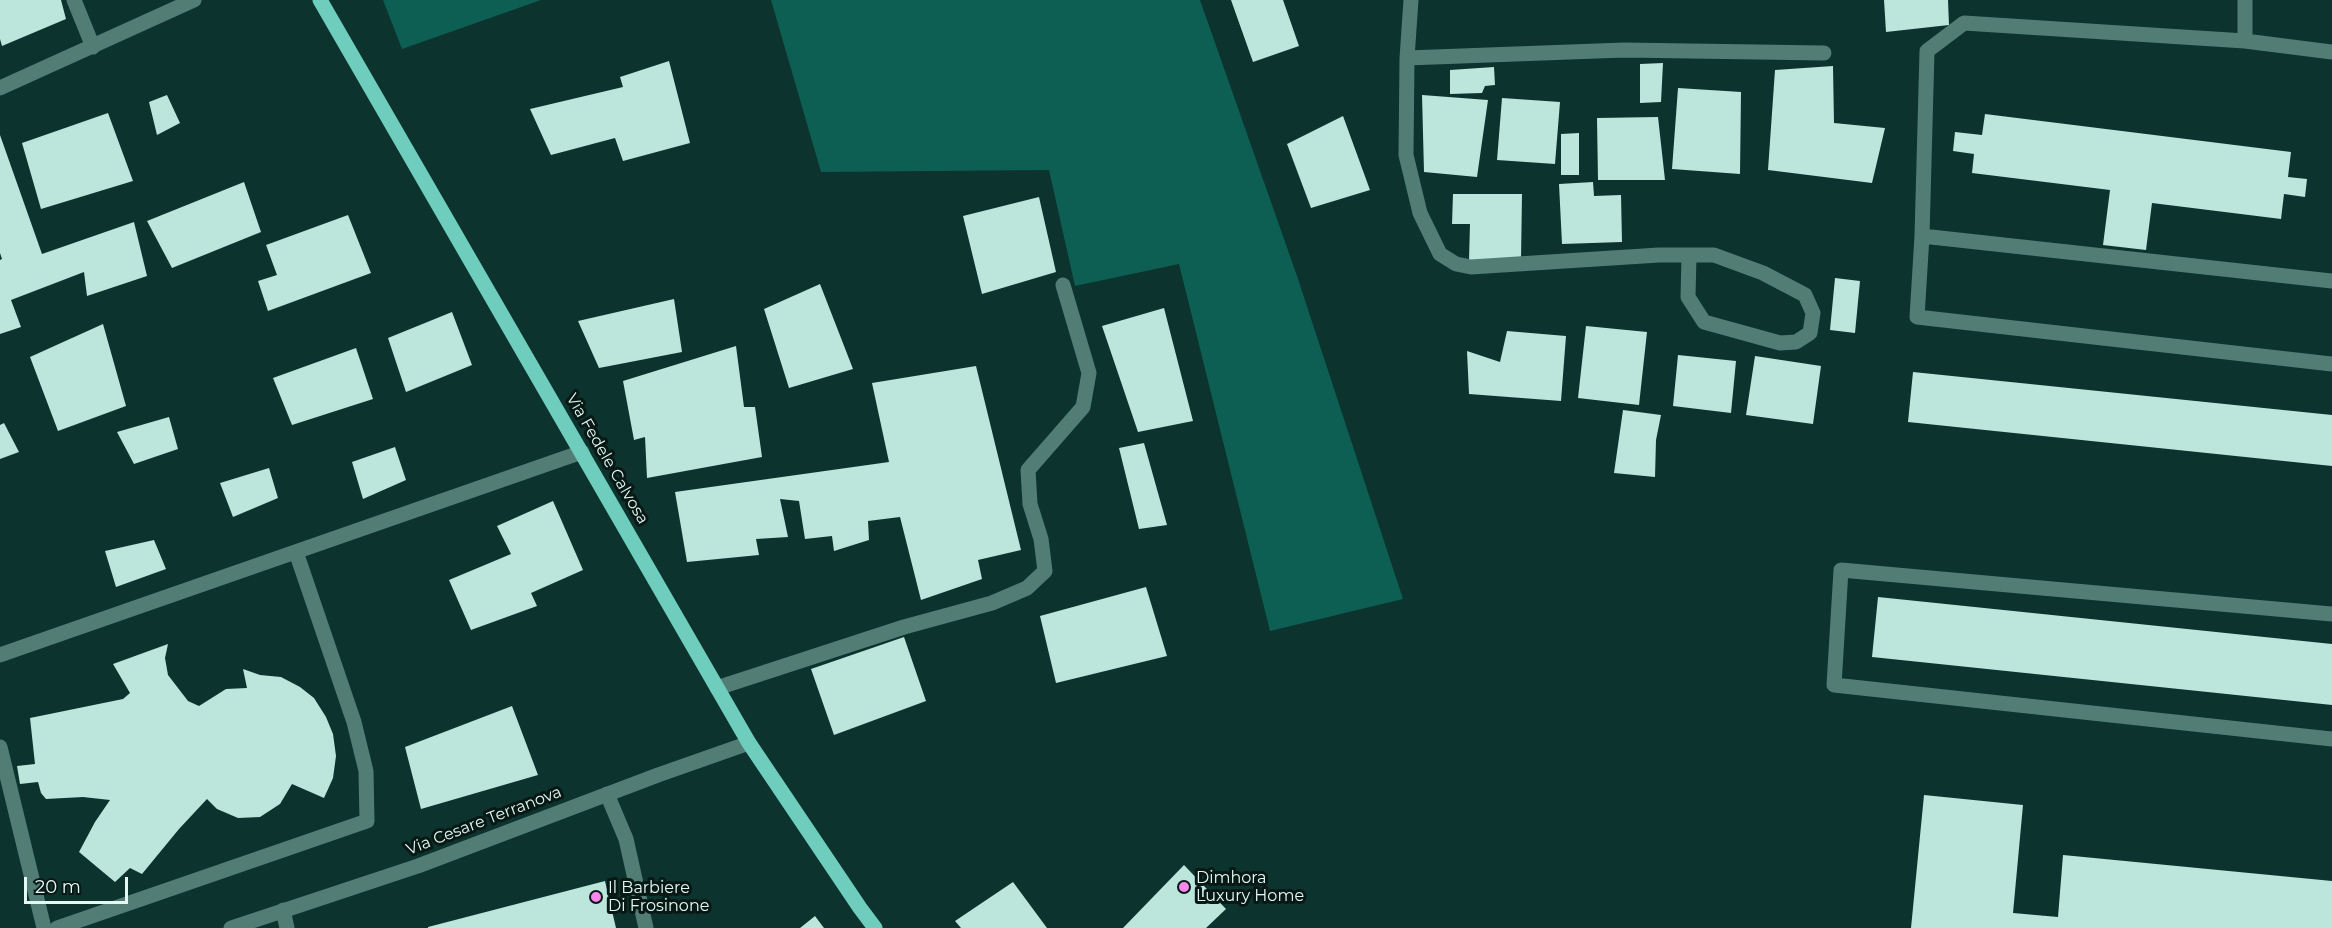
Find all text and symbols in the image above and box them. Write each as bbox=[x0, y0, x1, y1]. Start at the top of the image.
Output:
street label: Via Fedele Calvosa bbox=[562, 390, 652, 528]
street label: Via Cesare Terranova bbox=[404, 783, 564, 859]
scale bar bbox=[27, 865, 130, 903]
place label: Dimhora Luxury Home bbox=[1196, 868, 1304, 906]
text: 20 m bbox=[35, 876, 81, 898]
place label: Il Barbiere Di Frosinone bbox=[608, 878, 709, 916]
marker: Dimhora Luxury Home bbox=[1177, 880, 1191, 894]
marker: Il Barbiere Di Frosinone bbox=[589, 890, 603, 904]

